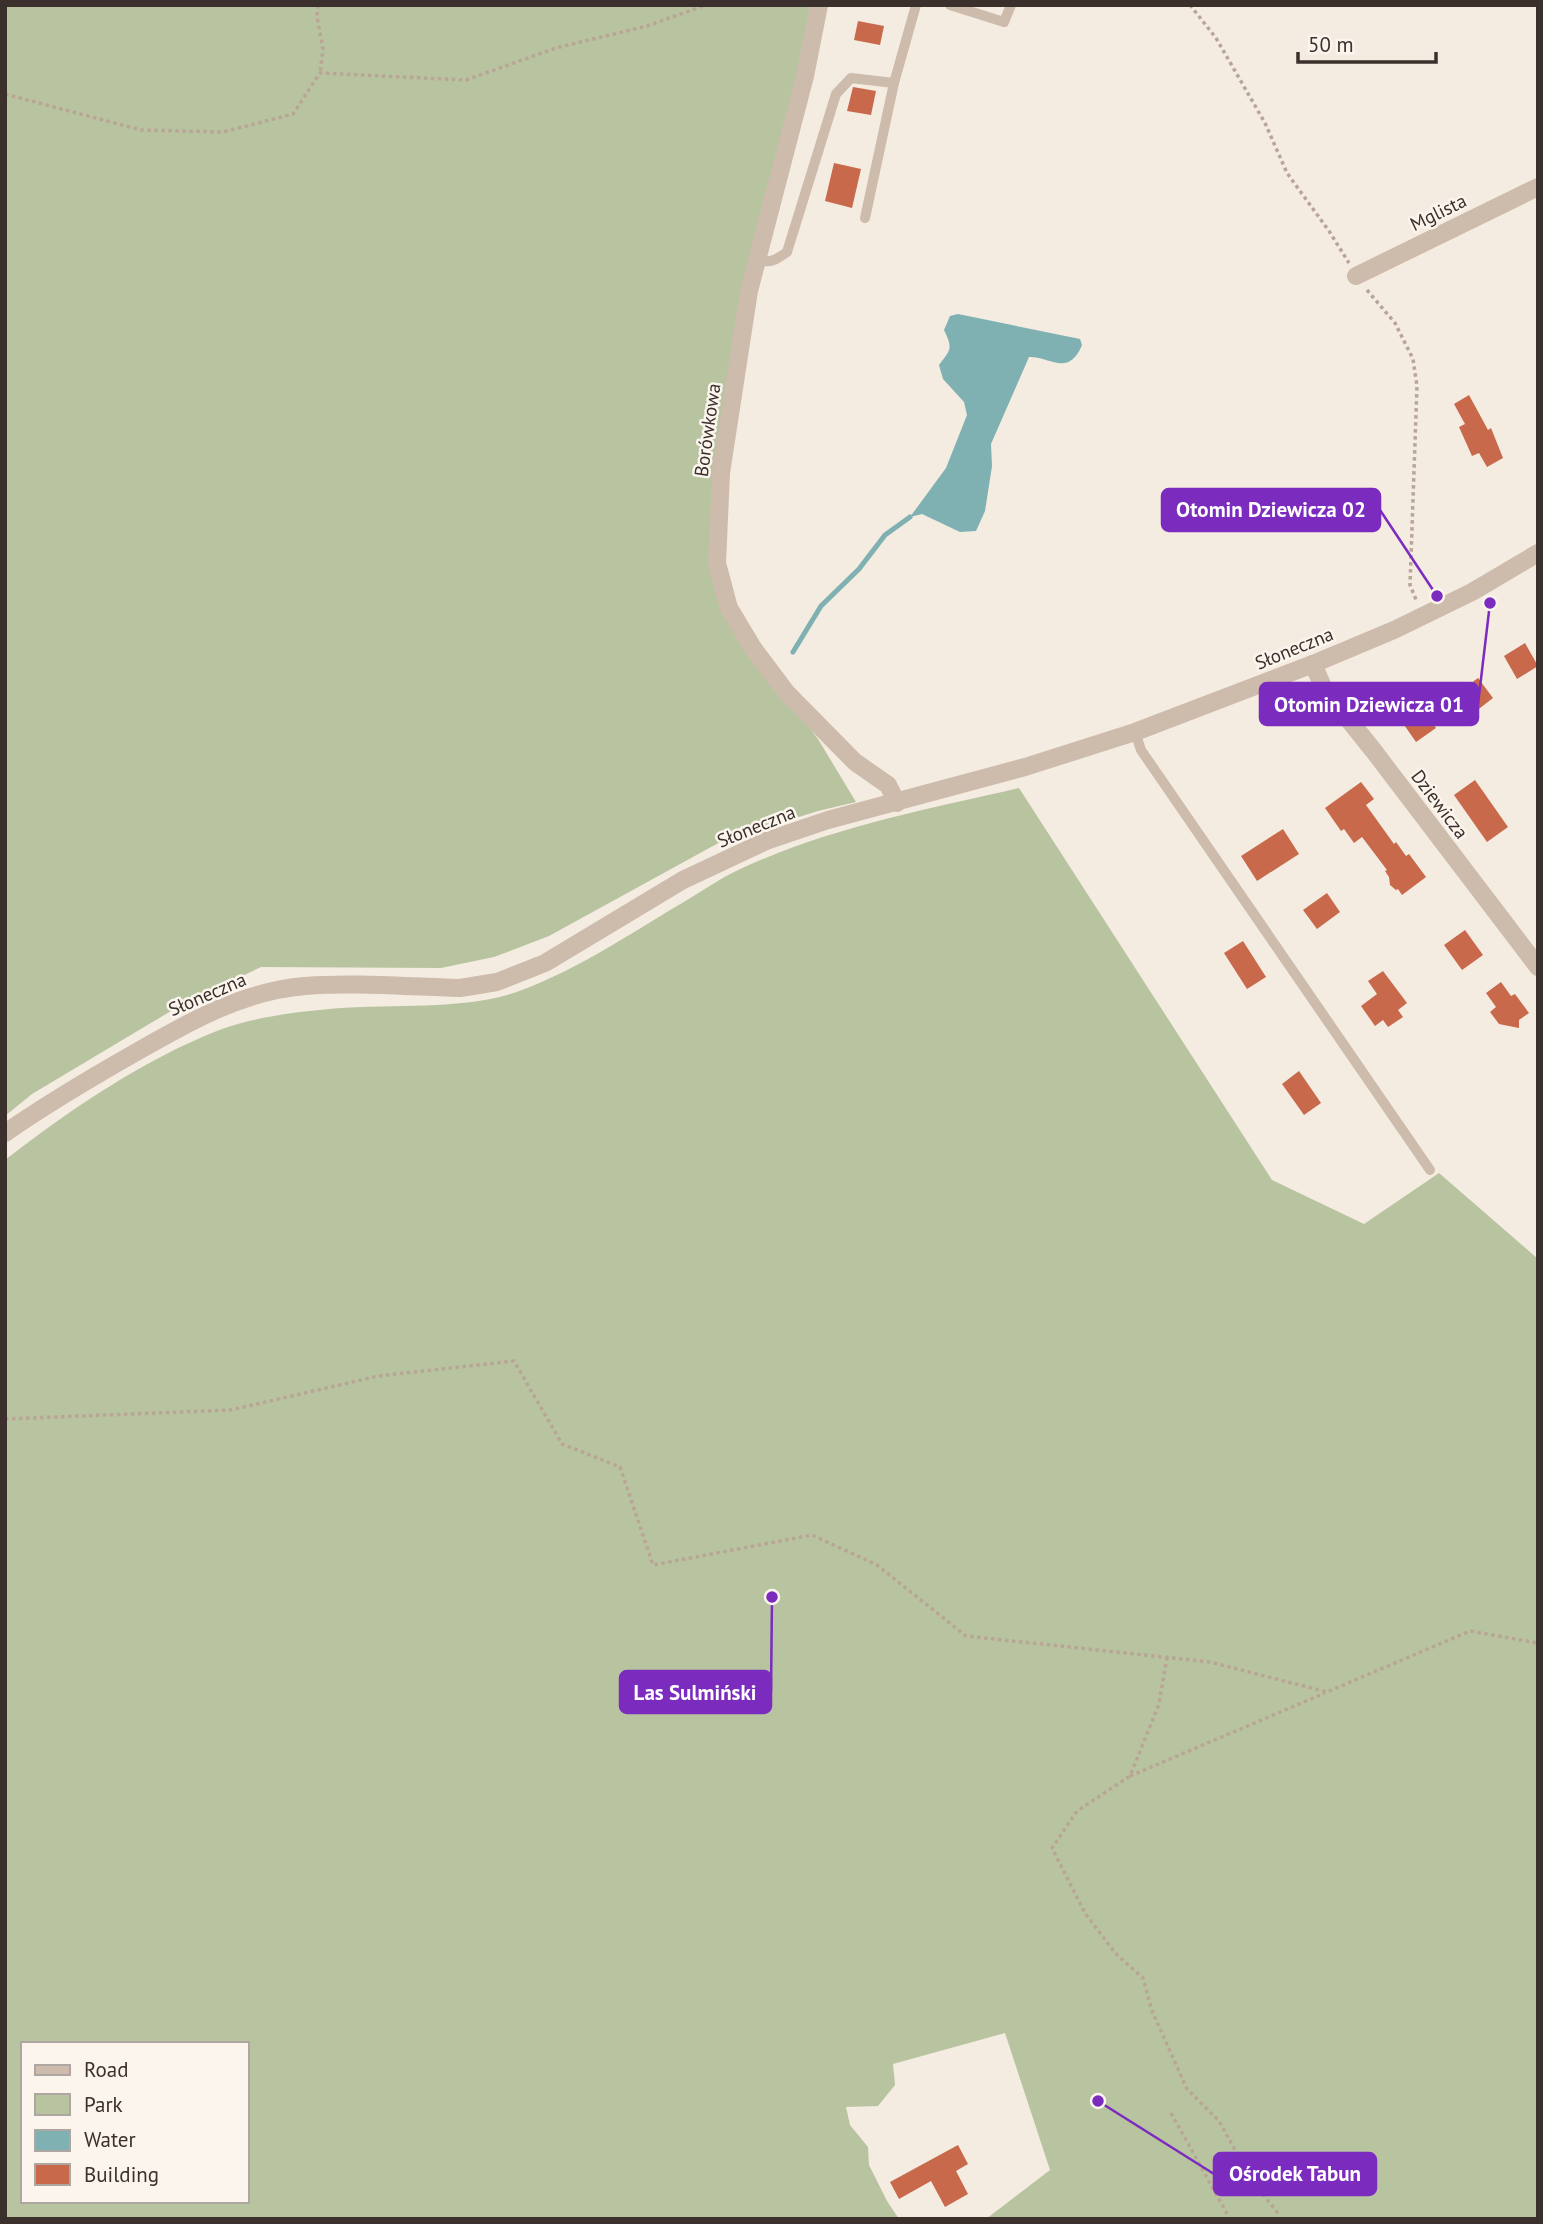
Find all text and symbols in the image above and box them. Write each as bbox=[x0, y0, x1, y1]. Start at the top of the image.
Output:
scale bar bbox=[1298, 21, 1436, 65]
text: 50 m bbox=[1308, 31, 1354, 58]
street label: Mglista bbox=[1406, 188, 1470, 236]
street label: Borówkowa bbox=[689, 382, 725, 478]
callout: Otomin Dziewicza 02 bbox=[1162, 489, 1380, 531]
text: Otomin Dziewicza 02 bbox=[1176, 496, 1366, 523]
street label: Słoneczna bbox=[1251, 621, 1337, 675]
callout: Otomin Dziewicza 01 bbox=[1260, 683, 1478, 725]
text: Otomin Dziewicza 01 bbox=[1274, 691, 1464, 718]
street label: Dziewicza bbox=[1406, 765, 1474, 843]
street label: Słoneczna bbox=[713, 799, 799, 853]
street label: Słoneczna bbox=[164, 967, 250, 1021]
callout: Las Sulmiński bbox=[620, 1671, 771, 1713]
text: Las Sulmiński bbox=[634, 1679, 756, 1706]
legend bbox=[21, 2042, 248, 2203]
text: Road bbox=[84, 2056, 128, 2083]
text: Park bbox=[84, 2091, 123, 2118]
text: Water bbox=[84, 2126, 136, 2153]
callout: Ośrodek Tabun bbox=[1214, 2153, 1376, 2195]
text: Ośrodek Tabun bbox=[1229, 2160, 1361, 2187]
text: Building bbox=[84, 2161, 159, 2188]

